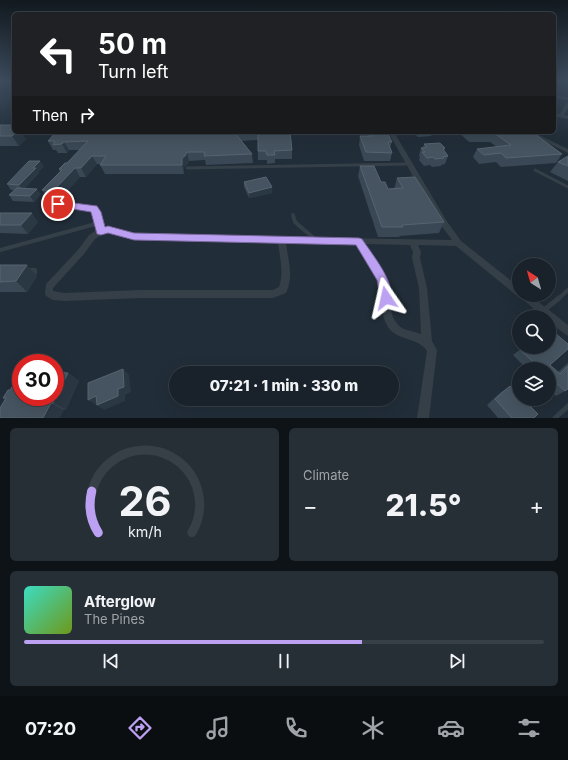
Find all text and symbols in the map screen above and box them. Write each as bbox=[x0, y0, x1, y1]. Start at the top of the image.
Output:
text: 50 m bbox=[98, 27, 167, 61]
icon: left bbox=[32, 28, 84, 80]
text: Turn left bbox=[98, 61, 168, 82]
icon: right bbox=[76, 104, 98, 126]
text: Then bbox=[32, 106, 68, 125]
pin bbox=[41, 187, 75, 221]
icon: arrive bbox=[47, 193, 69, 215]
north arrow bbox=[512, 258, 556, 302]
map controls bbox=[512, 258, 556, 406]
position arrow bbox=[365, 277, 407, 319]
button: search bbox=[512, 310, 556, 354]
speed limit sign: 30 bbox=[12, 354, 64, 406]
button: layers bbox=[512, 362, 556, 406]
text: 07:21 · 1 min · 330 m bbox=[210, 376, 358, 395]
text: Climate bbox=[303, 467, 349, 483]
text: 26 bbox=[118, 475, 171, 525]
text: 21.5° bbox=[385, 487, 462, 523]
text: − bbox=[303, 493, 318, 519]
text: + bbox=[529, 493, 544, 519]
text: km/h bbox=[128, 522, 161, 539]
text: Afterglow bbox=[84, 592, 156, 611]
text: The Pines bbox=[84, 611, 145, 627]
icon: previous bbox=[100, 650, 122, 672]
icon: pause bbox=[273, 650, 295, 672]
icon: next bbox=[446, 650, 468, 672]
icon: directions bbox=[126, 714, 154, 742]
icon: music bbox=[204, 714, 232, 742]
icon: phone bbox=[282, 714, 310, 742]
icon: climate bbox=[359, 714, 387, 742]
icon: car bbox=[437, 714, 465, 742]
icon: filters bbox=[515, 714, 543, 742]
text: 07:20 bbox=[25, 718, 76, 739]

